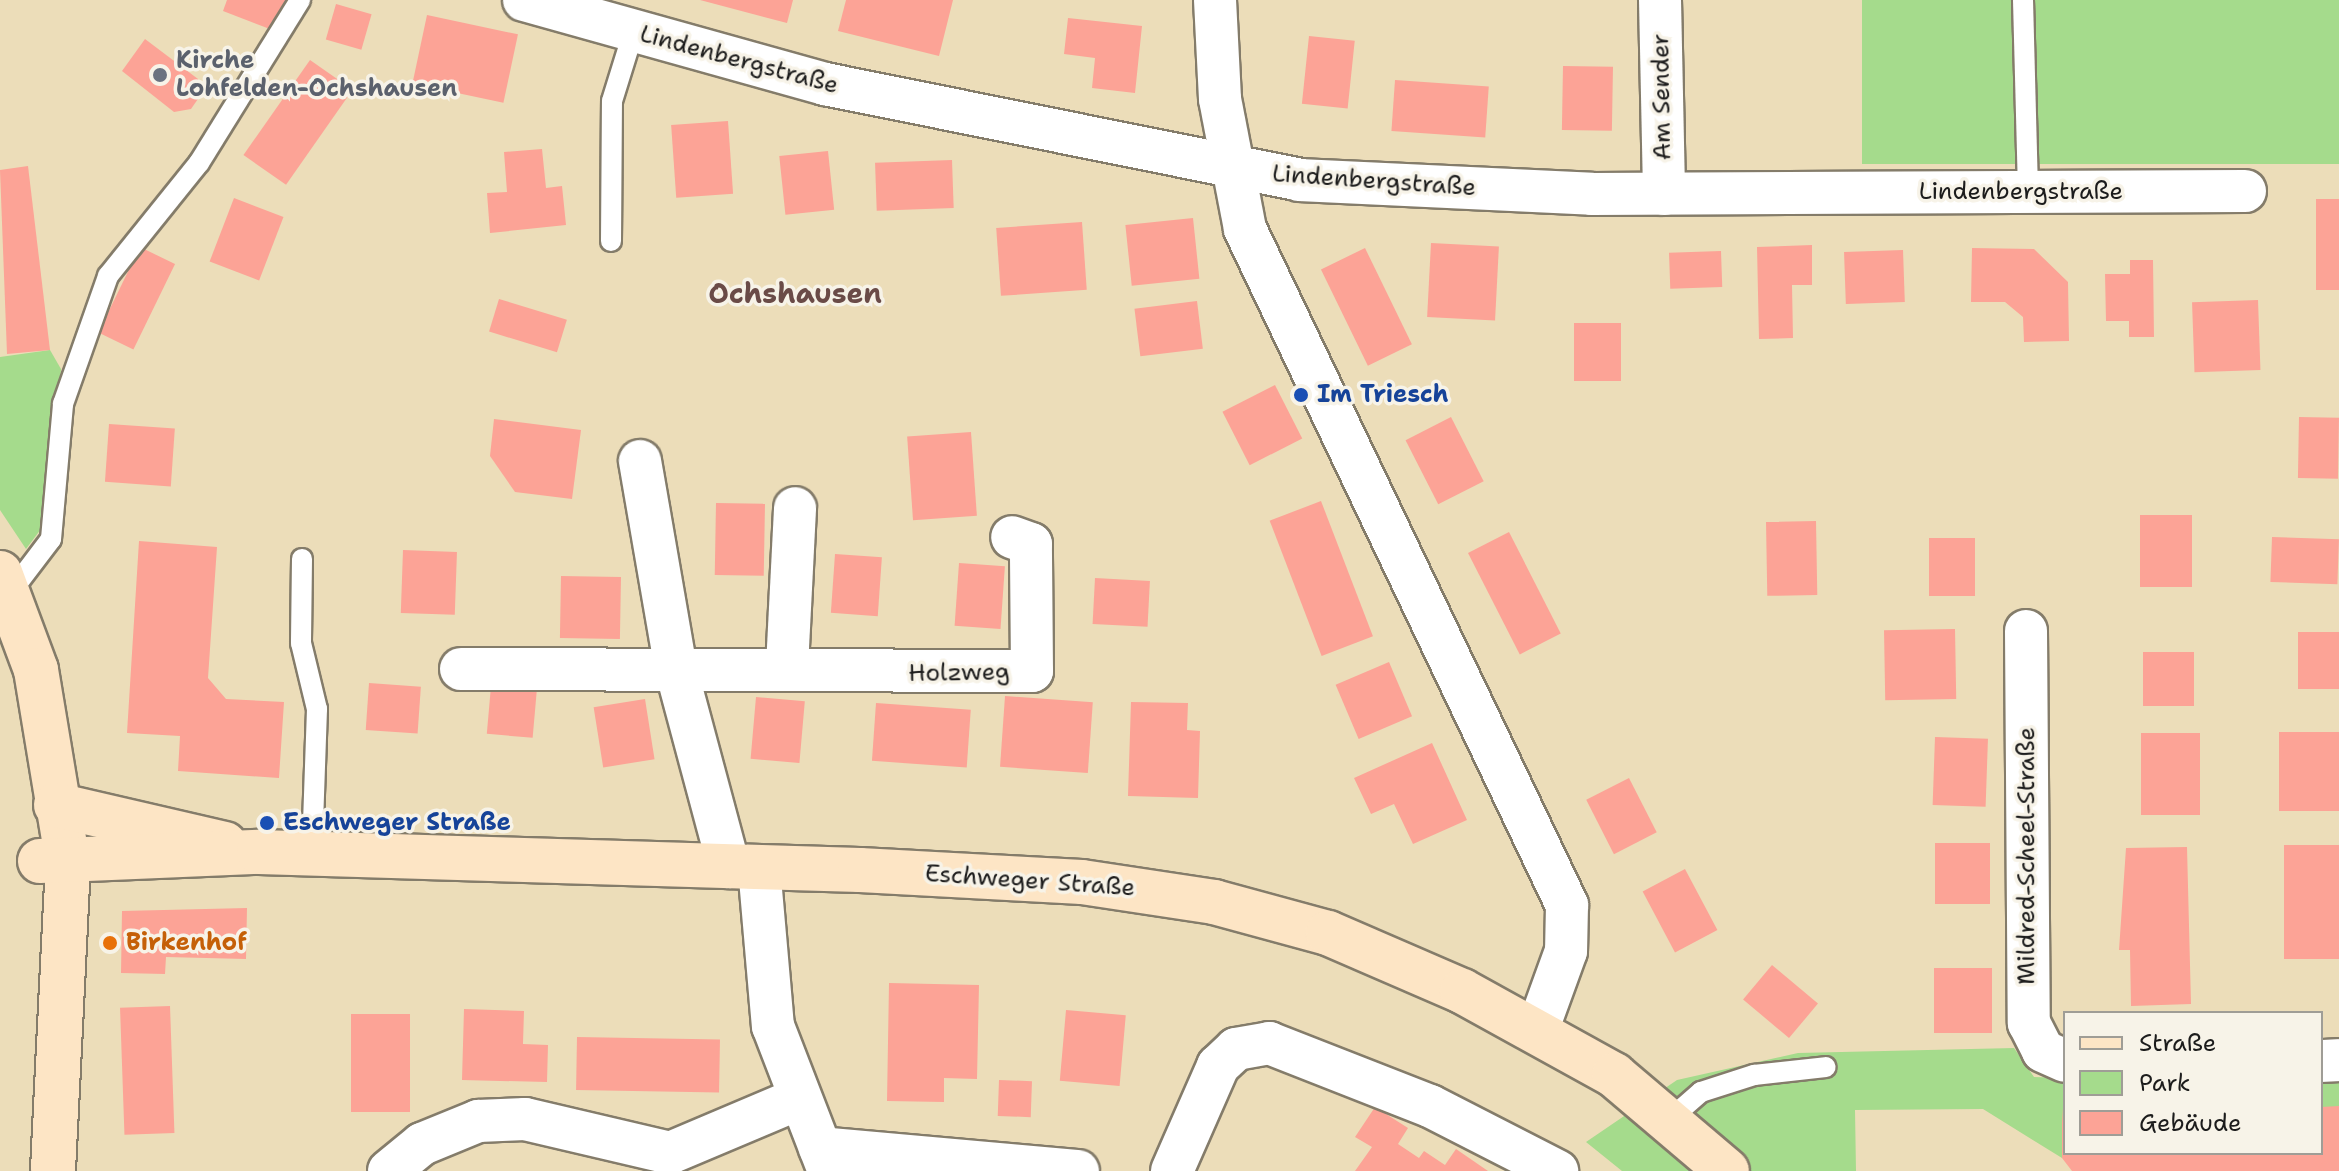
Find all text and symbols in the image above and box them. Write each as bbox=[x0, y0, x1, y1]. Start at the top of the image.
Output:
street label: Lindenbergstraße bbox=[637, 20, 841, 100]
street label: Am Sender bbox=[1646, 33, 1678, 161]
place label: Kirche Lohfelden-Ochshausen bbox=[176, 47, 457, 103]
marker: Kirche Lohfelden-Ochshausen bbox=[151, 66, 169, 84]
street label: Lindenbergstraße bbox=[1271, 160, 1477, 202]
street label: Lindenbergstraße bbox=[1919, 178, 2123, 206]
district label: Ochshausen bbox=[708, 276, 882, 310]
place label: Im Triesch bbox=[1317, 381, 1449, 409]
marker: Im Triesch bbox=[1292, 386, 1310, 404]
street label: Holzweg bbox=[908, 658, 1010, 688]
street label: Mildred-Scheel-Straße bbox=[2013, 727, 2041, 985]
place label: Eschweger Straße bbox=[283, 809, 511, 837]
marker: Eschweger Straße bbox=[258, 814, 276, 832]
street label: Eschweger Straße bbox=[924, 859, 1136, 903]
place label: Birkenhof bbox=[126, 929, 247, 957]
marker: Birkenhof bbox=[101, 934, 119, 952]
legend bbox=[2063, 1011, 2323, 1155]
text: Straße bbox=[2139, 1027, 2216, 1059]
text: Park bbox=[2139, 1067, 2191, 1099]
text: Gebäude bbox=[2139, 1107, 2241, 1139]

